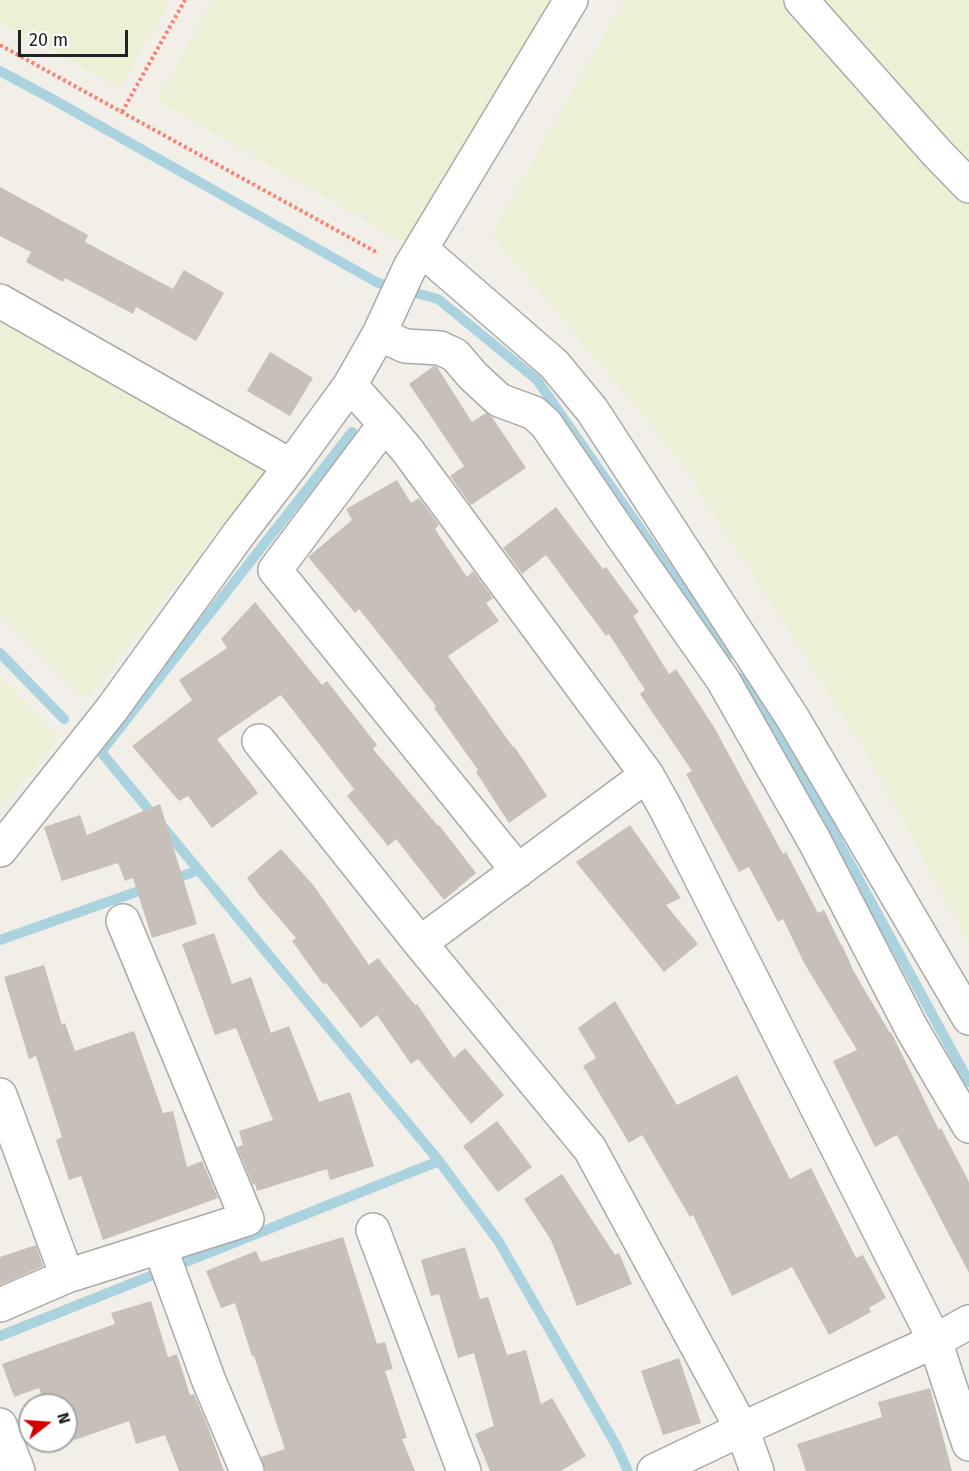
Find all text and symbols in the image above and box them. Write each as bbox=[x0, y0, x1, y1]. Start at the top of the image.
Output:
scale bar bbox=[21, 18, 130, 56]
text: 20 m bbox=[29, 29, 68, 51]
north arrow bbox=[18, 1393, 78, 1453]
text: N bbox=[53, 1410, 74, 1426]

